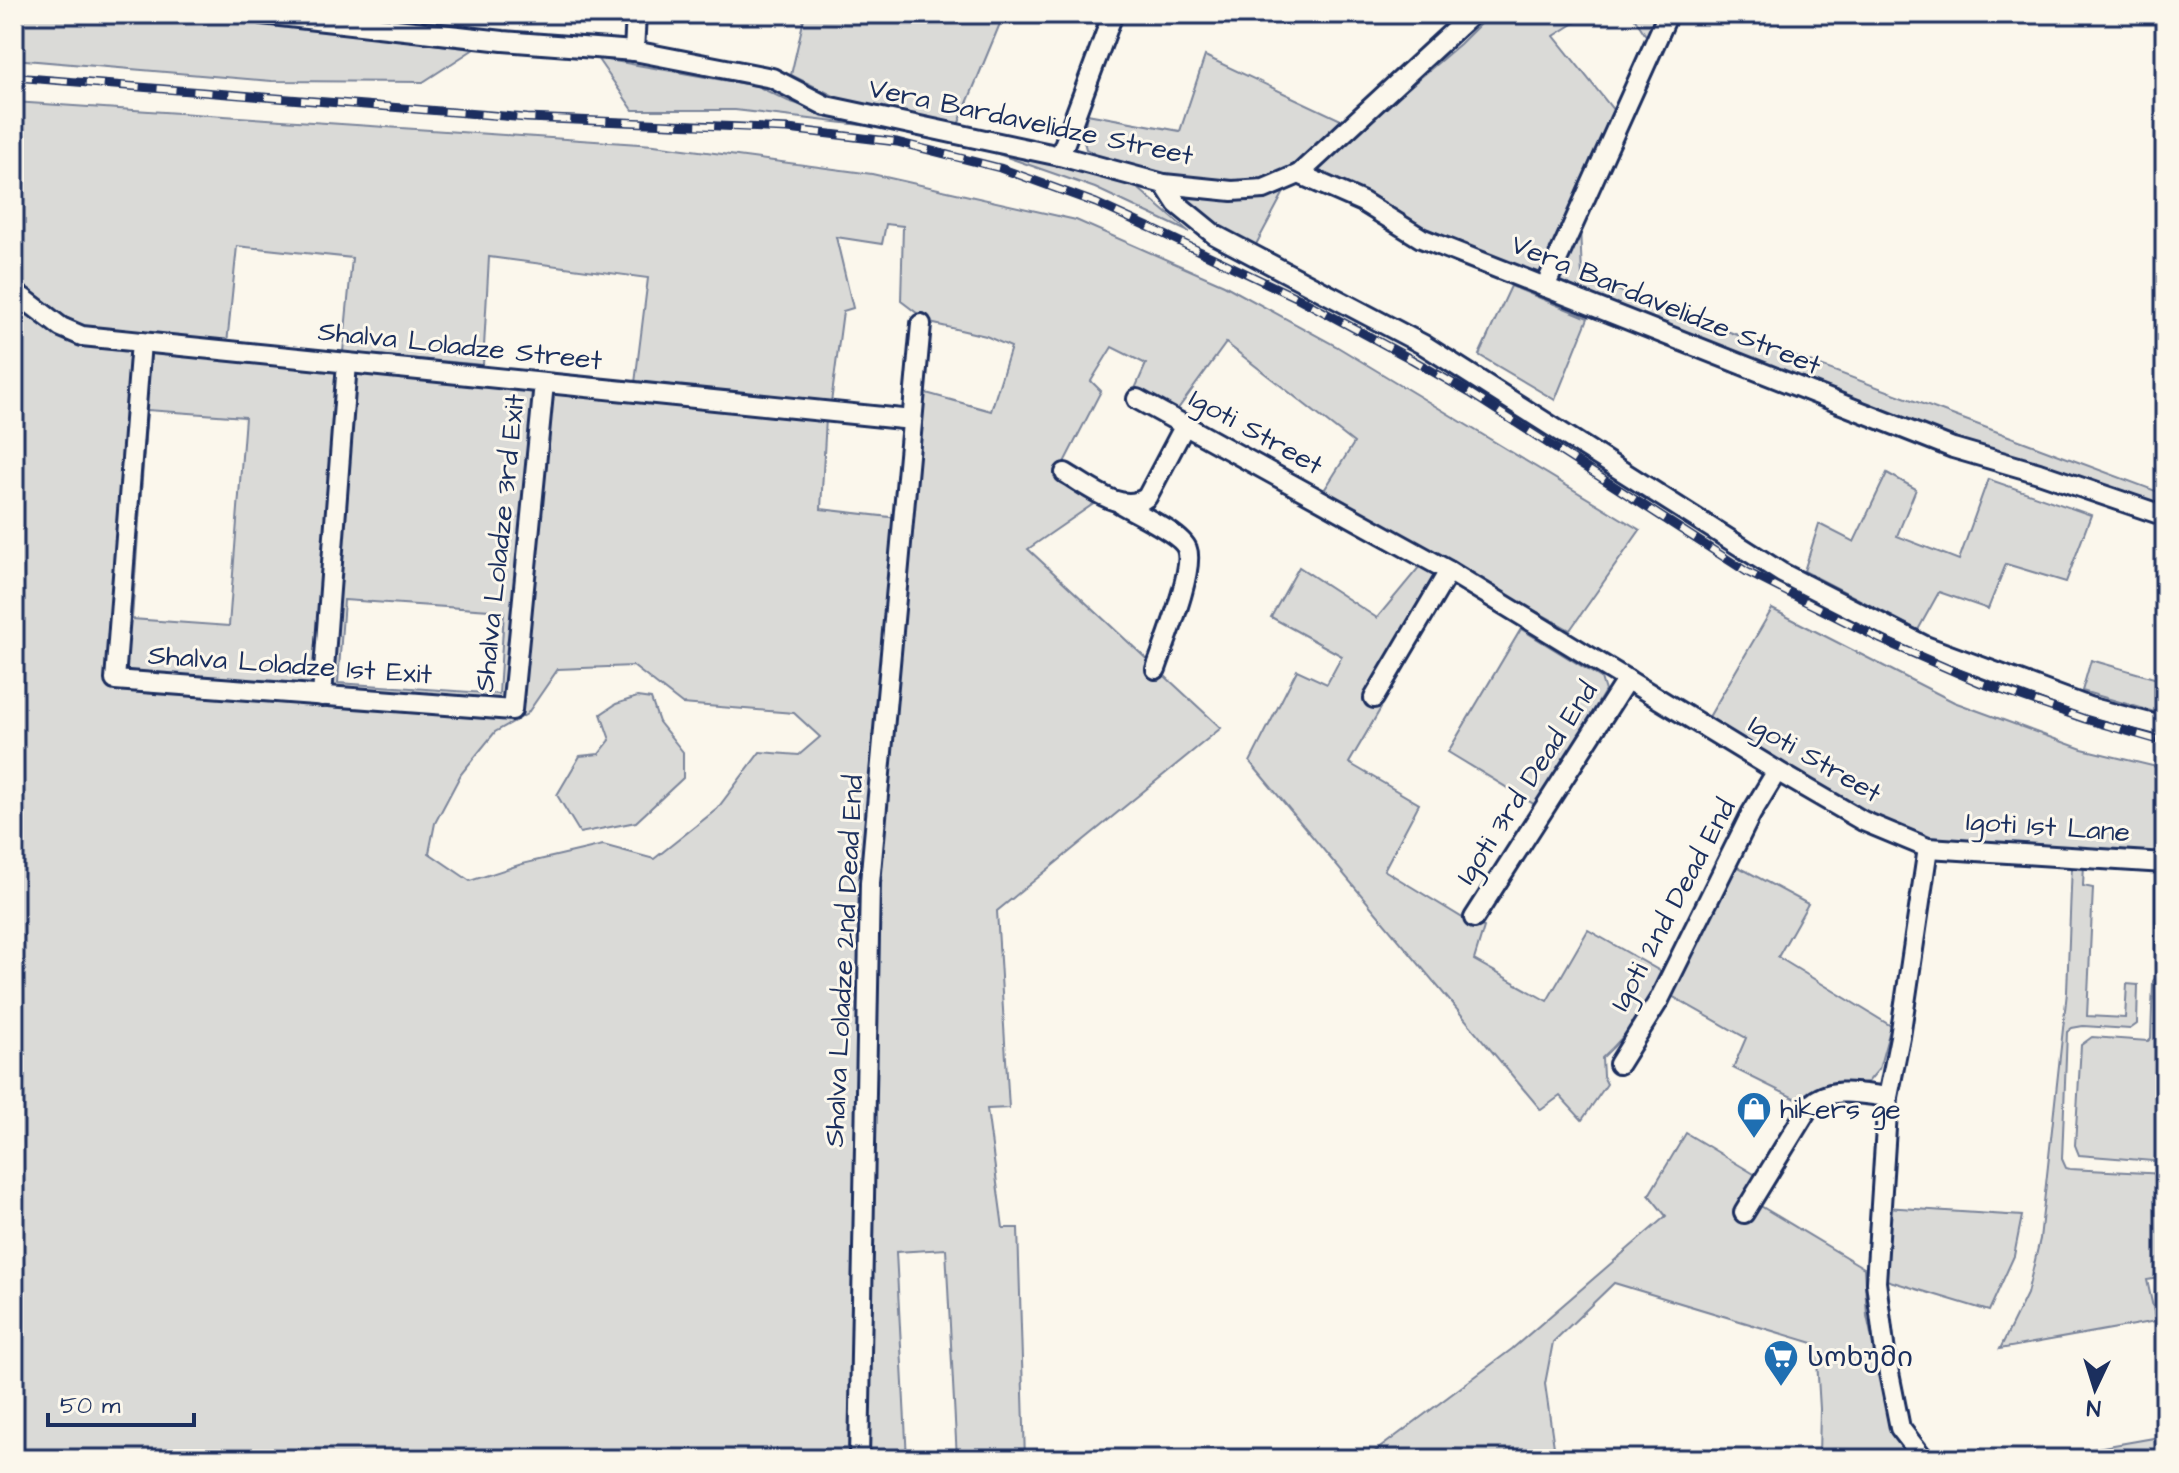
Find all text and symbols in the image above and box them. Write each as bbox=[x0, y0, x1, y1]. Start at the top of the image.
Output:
street label: Vera Bardavelidze Street bbox=[865, 69, 1198, 176]
street label: Vera Bardavelidze Street bbox=[1505, 225, 1827, 385]
street label: Shalva Loladze Street bbox=[316, 312, 605, 380]
street label: Igoti Street bbox=[1182, 379, 1331, 486]
street label: Shalva Loladze 3rd Exit bbox=[465, 391, 535, 694]
street label: Shalva Loladze 1st Exit bbox=[147, 636, 434, 694]
street label: Igoti 3rd Dead End bbox=[1447, 674, 1608, 892]
street label: Igoti Street bbox=[1741, 705, 1889, 814]
street label: Shalva Loladze 2nd Dead End bbox=[815, 774, 873, 1148]
street label: Igoti 2nd Dead End bbox=[1601, 792, 1746, 1018]
street label: Igoti 1st Lane bbox=[1965, 802, 2131, 853]
shop icon: hikers ge bbox=[1735, 1090, 1773, 1140]
place label: hikers ge bbox=[1780, 1090, 1901, 1130]
supermarket icon: სოხუმი bbox=[1762, 1338, 1800, 1388]
place label: სოხუმი bbox=[1807, 1338, 1913, 1377]
north arrow bbox=[2055, 1349, 2135, 1429]
scale bar bbox=[48, 1377, 194, 1427]
text: 50 m bbox=[60, 1389, 121, 1423]
text: N bbox=[2086, 1391, 2102, 1423]

